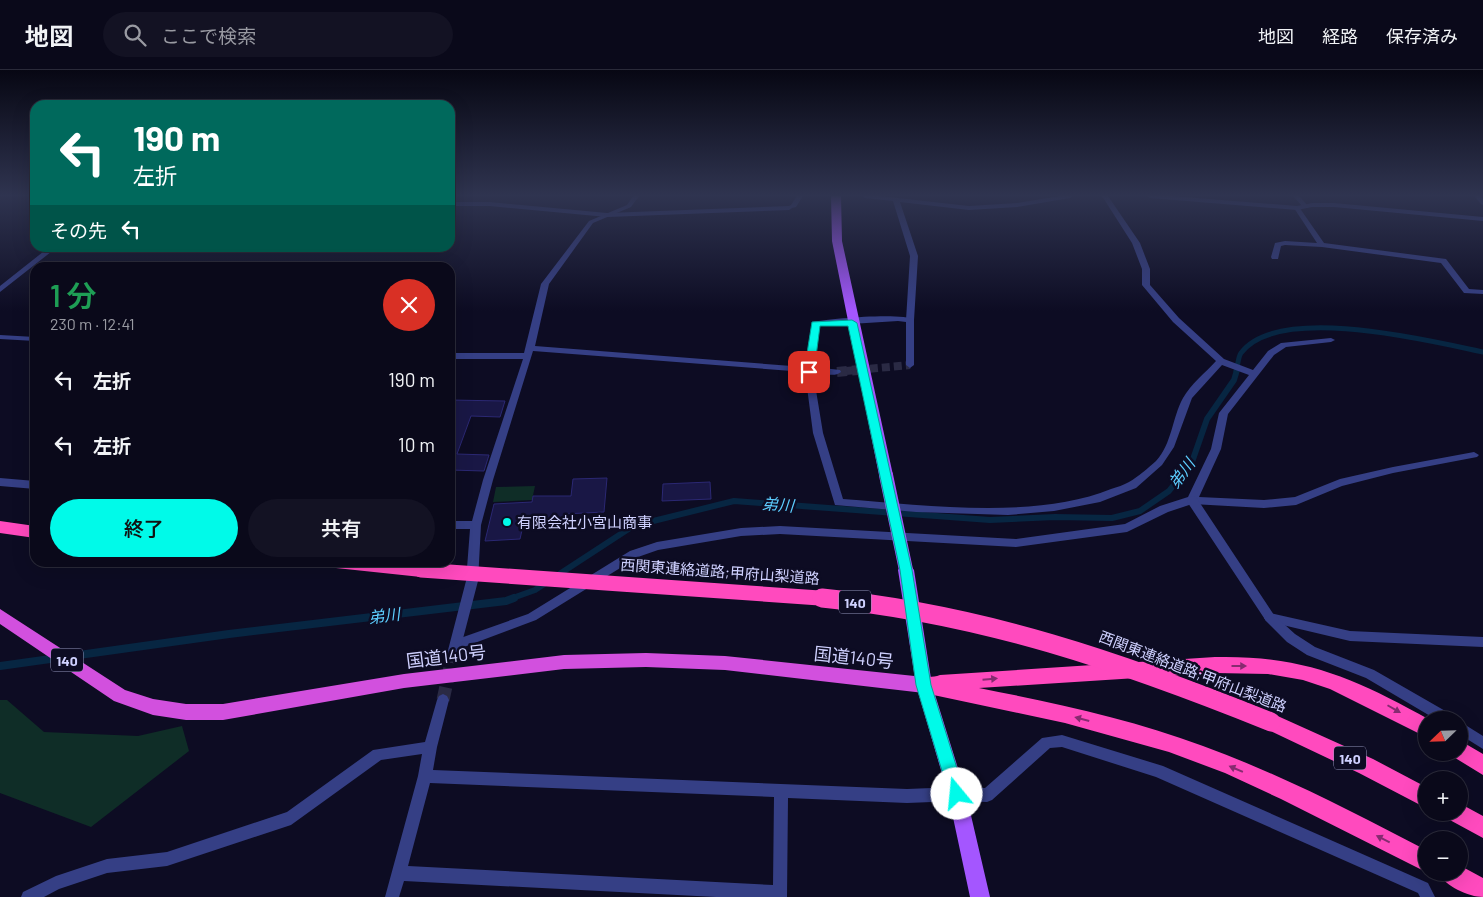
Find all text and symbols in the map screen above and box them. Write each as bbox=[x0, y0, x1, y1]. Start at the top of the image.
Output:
search box bbox=[103, 12, 453, 57]
text: 地図 bbox=[25, 21, 73, 50]
icon: search bbox=[121, 21, 149, 49]
text: ここで検索 bbox=[161, 24, 256, 47]
text: 地図 bbox=[1258, 25, 1294, 47]
text: 経路 bbox=[1322, 25, 1358, 47]
text: 保存済み bbox=[1386, 25, 1458, 47]
text: 190 m bbox=[133, 116, 220, 158]
icon: left bbox=[50, 120, 115, 185]
text: 左折 bbox=[133, 162, 177, 188]
icon: left bbox=[117, 215, 145, 243]
text: その先 bbox=[50, 219, 107, 242]
text: 1 分 bbox=[50, 277, 97, 313]
button: close bbox=[383, 279, 435, 331]
text: 230 m · 12:41 bbox=[50, 314, 135, 333]
pin bbox=[788, 351, 830, 393]
icon: arrive bbox=[795, 358, 823, 386]
icon: left bbox=[50, 366, 78, 394]
text: 190 m bbox=[388, 368, 435, 391]
text: 左折 bbox=[93, 369, 131, 392]
icon: left bbox=[50, 431, 78, 459]
text: 10 m bbox=[398, 433, 435, 456]
text: 左折 bbox=[93, 434, 131, 457]
water label: 弟川 bbox=[1164, 453, 1199, 492]
water label: 弟川 bbox=[761, 493, 797, 515]
button: 終了 bbox=[50, 499, 238, 557]
button: 共有 bbox=[248, 499, 435, 557]
place label: 有限会社小宮山商事 bbox=[517, 513, 652, 531]
marker: 有限会社小宮山商事 bbox=[501, 516, 513, 528]
street label: 西関東連絡道路;甲府山梨道路 bbox=[620, 555, 820, 587]
road number: 140 bbox=[839, 590, 871, 614]
water label: 弟川 bbox=[367, 603, 403, 626]
street label: 西関東連絡道路;甲府山梨道路 bbox=[1097, 627, 1289, 715]
street label: 国道140号 bbox=[405, 640, 487, 672]
street label: 国道140号 bbox=[813, 642, 895, 672]
road number: 140 bbox=[51, 648, 83, 672]
one-way arrow bbox=[1231, 662, 1247, 670]
one-way arrow bbox=[982, 674, 998, 682]
one-way arrow bbox=[1386, 705, 1401, 713]
north arrow bbox=[1418, 711, 1468, 761]
map controls bbox=[1418, 711, 1468, 881]
one-way arrow bbox=[1074, 715, 1089, 723]
road number: 140 bbox=[1334, 746, 1366, 770]
one-way arrow bbox=[1229, 765, 1243, 773]
position arrow bbox=[930, 767, 982, 819]
button: + bbox=[1418, 771, 1468, 821]
button: − bbox=[1418, 831, 1468, 881]
one-way arrow bbox=[1376, 834, 1390, 842]

